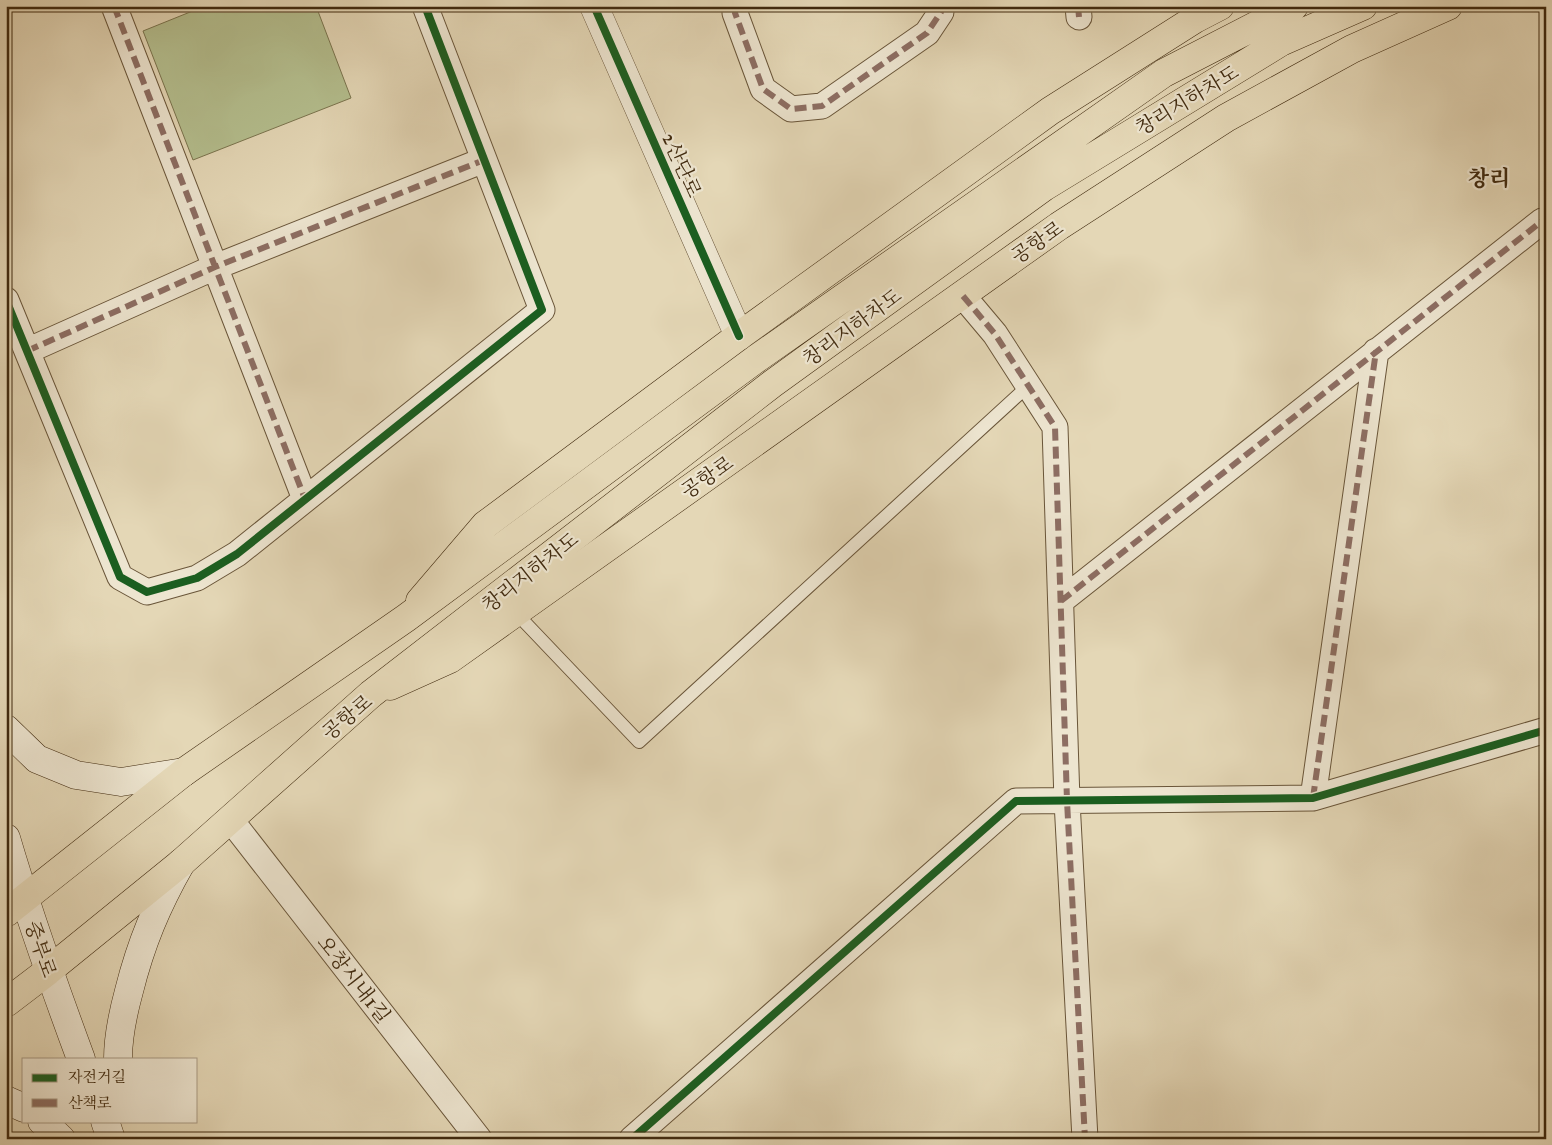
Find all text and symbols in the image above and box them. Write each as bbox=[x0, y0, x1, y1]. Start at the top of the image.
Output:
street label: 창리지하차도 bbox=[1131, 60, 1243, 140]
street label: 2산단로 bbox=[657, 129, 707, 201]
district label: 창리 bbox=[1468, 165, 1510, 192]
street label: 공항로 bbox=[1006, 216, 1068, 268]
street label: 창리지하차도 bbox=[798, 283, 906, 371]
street label: 공항로 bbox=[676, 451, 738, 503]
street label: 창리지하차도 bbox=[477, 527, 583, 617]
street label: 공항로 bbox=[317, 689, 377, 745]
street label: 중부로 bbox=[20, 918, 62, 980]
street label: 오창시내1길 bbox=[312, 930, 396, 1028]
legend bbox=[22, 1058, 198, 1122]
text: 자전거길 bbox=[68, 1068, 126, 1086]
text: 산책로 bbox=[68, 1094, 112, 1112]

